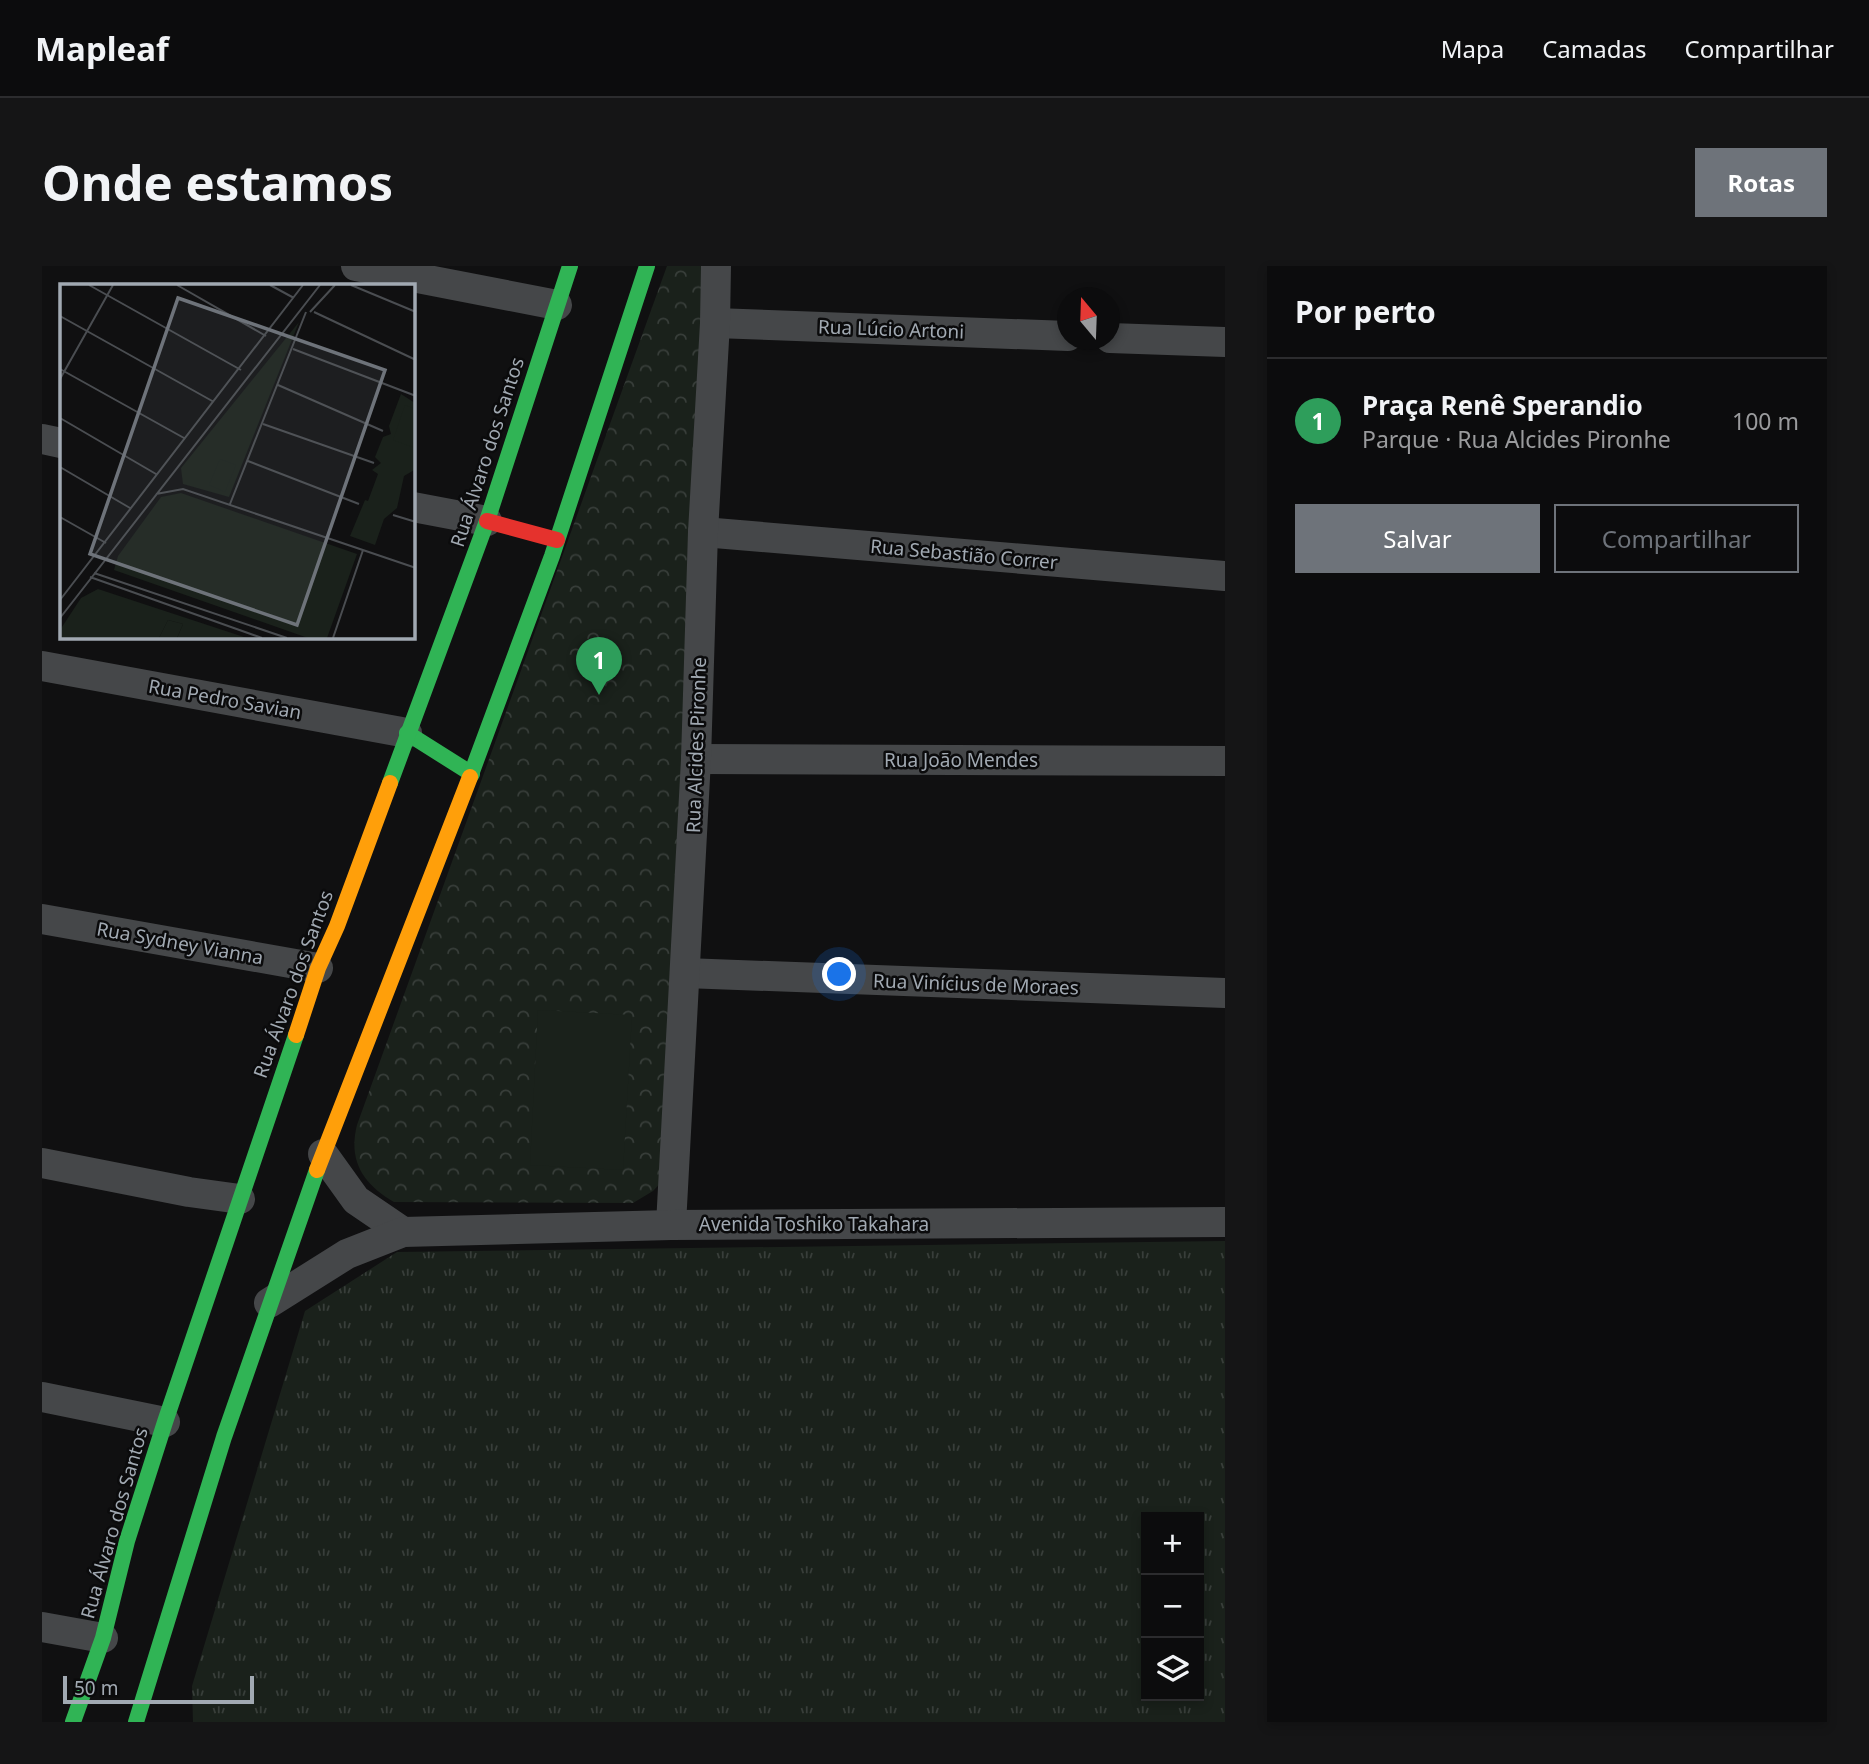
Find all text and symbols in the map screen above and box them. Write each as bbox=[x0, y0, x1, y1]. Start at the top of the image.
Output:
text: Mapleaf bbox=[35, 26, 169, 71]
text: Mapa bbox=[1441, 32, 1504, 65]
text: Camadas bbox=[1542, 32, 1646, 65]
text: Compartilhar bbox=[1684, 32, 1834, 65]
button: Rotas bbox=[1695, 148, 1827, 217]
text: Onde estamos bbox=[42, 149, 393, 215]
inset map bbox=[60, 284, 415, 639]
north arrow bbox=[1057, 287, 1120, 350]
text: Por perto bbox=[1295, 291, 1436, 332]
street label: Rua Lúcio Artoni bbox=[817, 313, 965, 345]
street label: Rua Álvaro dos Santos bbox=[444, 354, 530, 550]
text: Praça Renê Sperandio bbox=[1362, 387, 1643, 423]
text: 1 bbox=[1311, 405, 1325, 437]
text: 100 m bbox=[1732, 405, 1799, 437]
text: Parque · Rua Alcides Pironhe bbox=[1362, 423, 1671, 455]
button: Salvar bbox=[1295, 504, 1540, 573]
button: Compartilhar bbox=[1554, 504, 1799, 573]
street label: Rua Sebastião Correr bbox=[869, 533, 1059, 575]
pin: 1 bbox=[576, 637, 622, 695]
street label: Rua Alcides Pironhe bbox=[680, 656, 712, 834]
street label: Rua Pedro Savian bbox=[146, 673, 304, 725]
street label: Rua João Mendes bbox=[884, 747, 1038, 773]
street label: Rua Álvaro dos Santos bbox=[247, 887, 339, 1081]
street label: Rua Sydney Vianna bbox=[95, 916, 265, 970]
your location bbox=[822, 957, 856, 991]
street label: Rua Vinícius de Moraes bbox=[873, 967, 1079, 1001]
street label: Avenida Toshiko Takahara bbox=[699, 1211, 929, 1237]
street label: Rua Álvaro dos Santos bbox=[74, 1424, 154, 1622]
map controls bbox=[1141, 1512, 1204, 1701]
button: + bbox=[1141, 1512, 1204, 1575]
button: − bbox=[1141, 1575, 1204, 1638]
button: layers bbox=[1141, 1638, 1204, 1701]
scale bar bbox=[63, 1673, 254, 1705]
text: 50 m bbox=[74, 1675, 118, 1701]

